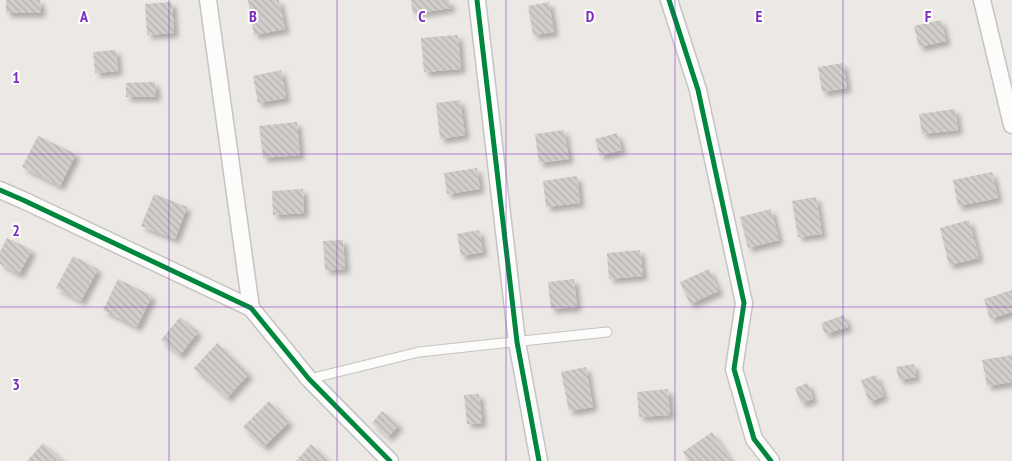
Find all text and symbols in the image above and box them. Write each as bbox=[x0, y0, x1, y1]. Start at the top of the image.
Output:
text: A bbox=[79, 6, 89, 26]
text: B bbox=[249, 6, 257, 26]
text: C bbox=[418, 6, 426, 26]
text: D bbox=[586, 6, 595, 26]
text: E bbox=[756, 6, 763, 26]
text: F bbox=[925, 6, 932, 26]
text: 1 bbox=[12, 67, 20, 87]
text: 2 bbox=[12, 220, 20, 240]
text: 3 bbox=[12, 374, 20, 394]

